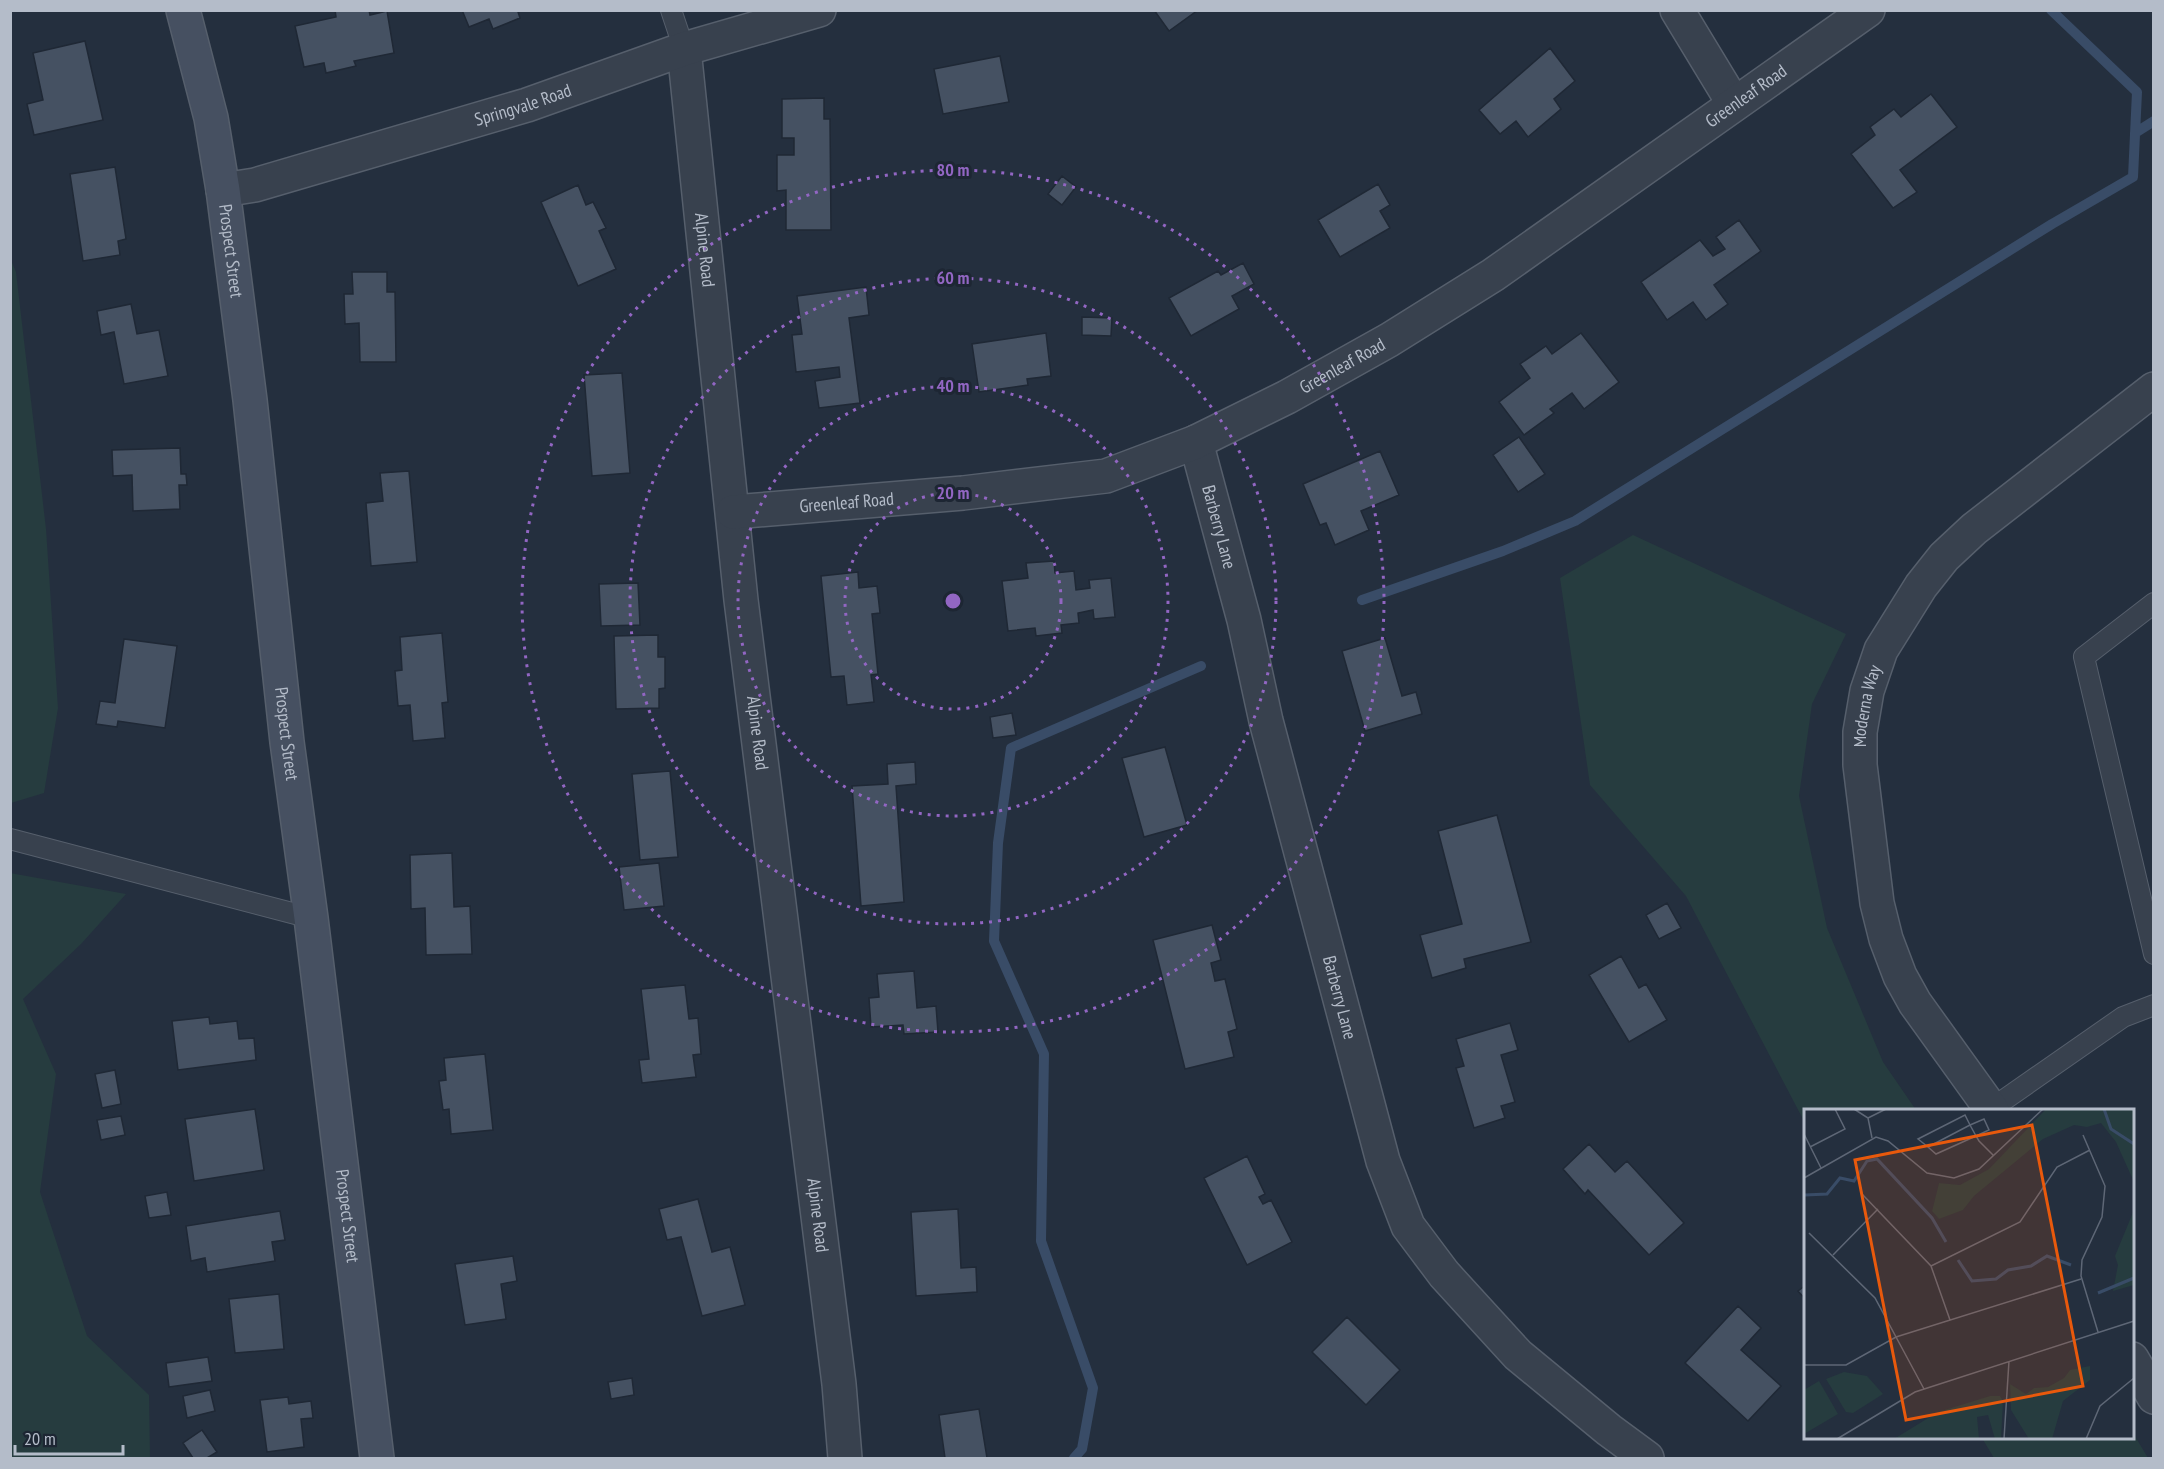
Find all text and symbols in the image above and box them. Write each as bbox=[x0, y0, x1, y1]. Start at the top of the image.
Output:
street label: Greenleaf Road bbox=[1701, 59, 1791, 132]
street label: Springvale Road bbox=[472, 78, 574, 131]
text: 80 m bbox=[937, 158, 969, 181]
street label: Prospect Street bbox=[214, 203, 249, 299]
street label: Alpine Road bbox=[690, 212, 721, 288]
text: 60 m bbox=[937, 266, 969, 289]
street label: Greenleaf Road bbox=[1295, 333, 1389, 399]
text: 40 m bbox=[937, 374, 969, 397]
text: 20 m bbox=[937, 481, 969, 504]
street label: Barberry Lane bbox=[1197, 483, 1242, 571]
street label: Greenleaf Road bbox=[799, 487, 895, 517]
centre of rings bbox=[943, 591, 963, 611]
street label: Moderna Way bbox=[1848, 662, 1886, 747]
street label: Prospect Street bbox=[270, 686, 304, 782]
street label: Alpine Road bbox=[742, 695, 774, 771]
street label: Barberry Lane bbox=[1318, 953, 1362, 1042]
inset map bbox=[1804, 1109, 2134, 1439]
street label: Prospect Street bbox=[331, 1168, 365, 1264]
street label: Alpine Road bbox=[802, 1177, 834, 1254]
scale bar bbox=[15, 1418, 123, 1456]
text: 20 m bbox=[24, 1427, 56, 1450]

